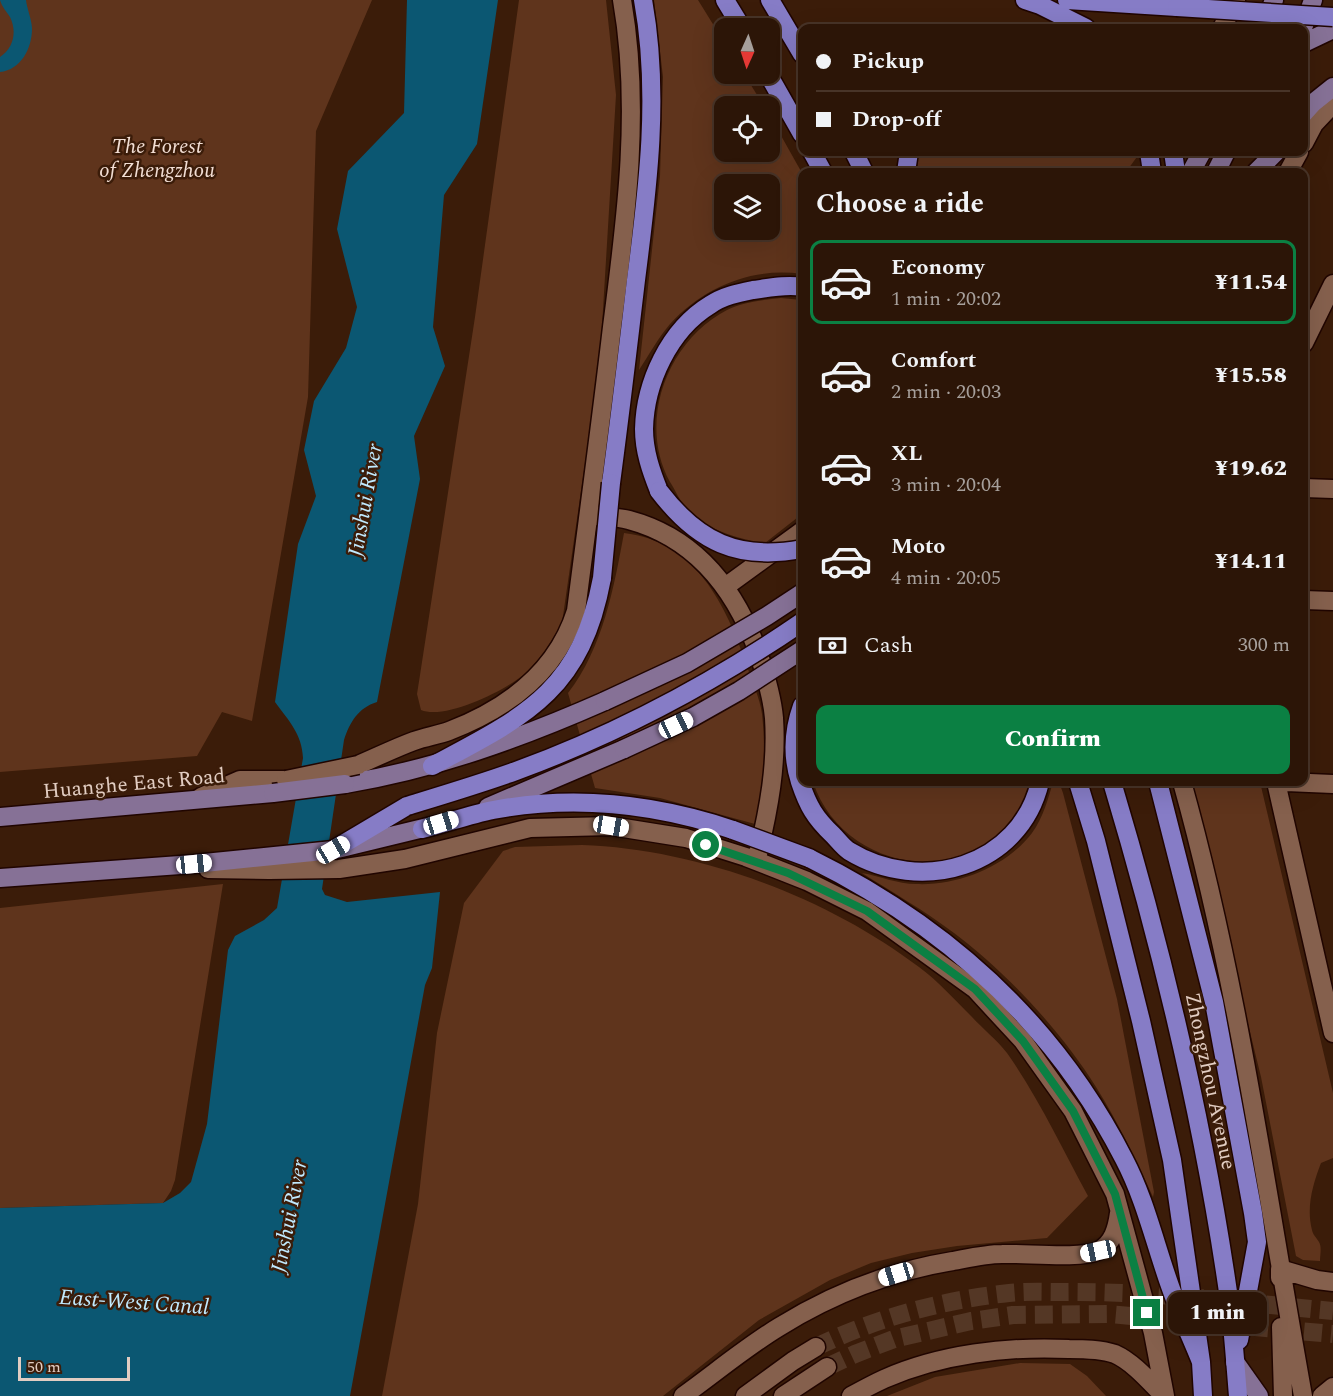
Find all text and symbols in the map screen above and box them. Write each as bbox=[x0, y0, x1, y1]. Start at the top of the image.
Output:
north arrow bbox=[714, 18, 780, 84]
map controls bbox=[714, 18, 780, 240]
text: Pickup bbox=[852, 45, 924, 78]
button: locate bbox=[714, 96, 780, 162]
text: Drop-off bbox=[852, 103, 941, 136]
park label: The Forest of Zhengzhou bbox=[99, 131, 215, 187]
button: layers bbox=[714, 174, 780, 240]
text: Choose a ride bbox=[816, 183, 984, 225]
text: Economy bbox=[891, 251, 984, 284]
icon: car bbox=[819, 255, 873, 309]
text: ¥11.54 bbox=[1215, 266, 1287, 299]
text: 1 min · 20:02 bbox=[891, 284, 1001, 314]
text: Comfort bbox=[891, 344, 976, 377]
icon: car bbox=[819, 348, 873, 402]
text: ¥15.58 bbox=[1215, 359, 1287, 392]
text: 2 min · 20:03 bbox=[891, 377, 1001, 407]
text: XL bbox=[891, 437, 922, 470]
water label: Jinshui River bbox=[339, 441, 392, 562]
icon: car bbox=[819, 441, 873, 495]
text: ¥19.62 bbox=[1215, 452, 1287, 485]
text: 3 min · 20:04 bbox=[891, 470, 1001, 500]
text: Moto bbox=[891, 530, 945, 563]
icon: car bbox=[819, 534, 873, 588]
text: ¥14.11 bbox=[1215, 545, 1287, 578]
text: 4 min · 20:05 bbox=[891, 563, 1001, 593]
icon: cash bbox=[816, 629, 849, 662]
text: Cash bbox=[864, 629, 913, 662]
text: 300 m bbox=[1238, 630, 1290, 660]
button: Confirm bbox=[816, 705, 1290, 774]
car bbox=[656, 709, 696, 741]
street label: Huanghe East Road bbox=[42, 760, 227, 808]
car bbox=[421, 809, 461, 837]
car bbox=[592, 814, 630, 838]
route start bbox=[692, 831, 719, 858]
car bbox=[313, 833, 353, 867]
car bbox=[175, 853, 213, 875]
street label: Zhongzhou Avenue bbox=[1176, 990, 1244, 1173]
water label: Jinshui River bbox=[262, 1156, 317, 1278]
car bbox=[1079, 1238, 1117, 1264]
car bbox=[876, 1260, 916, 1288]
water label: East-West Canal bbox=[58, 1281, 210, 1324]
callout: 1 min bbox=[1168, 1292, 1267, 1334]
text: 1 min bbox=[1190, 1298, 1245, 1328]
route end bbox=[1133, 1299, 1160, 1326]
scale bar bbox=[18, 1354, 130, 1382]
text: 50 m bbox=[27, 1355, 61, 1379]

